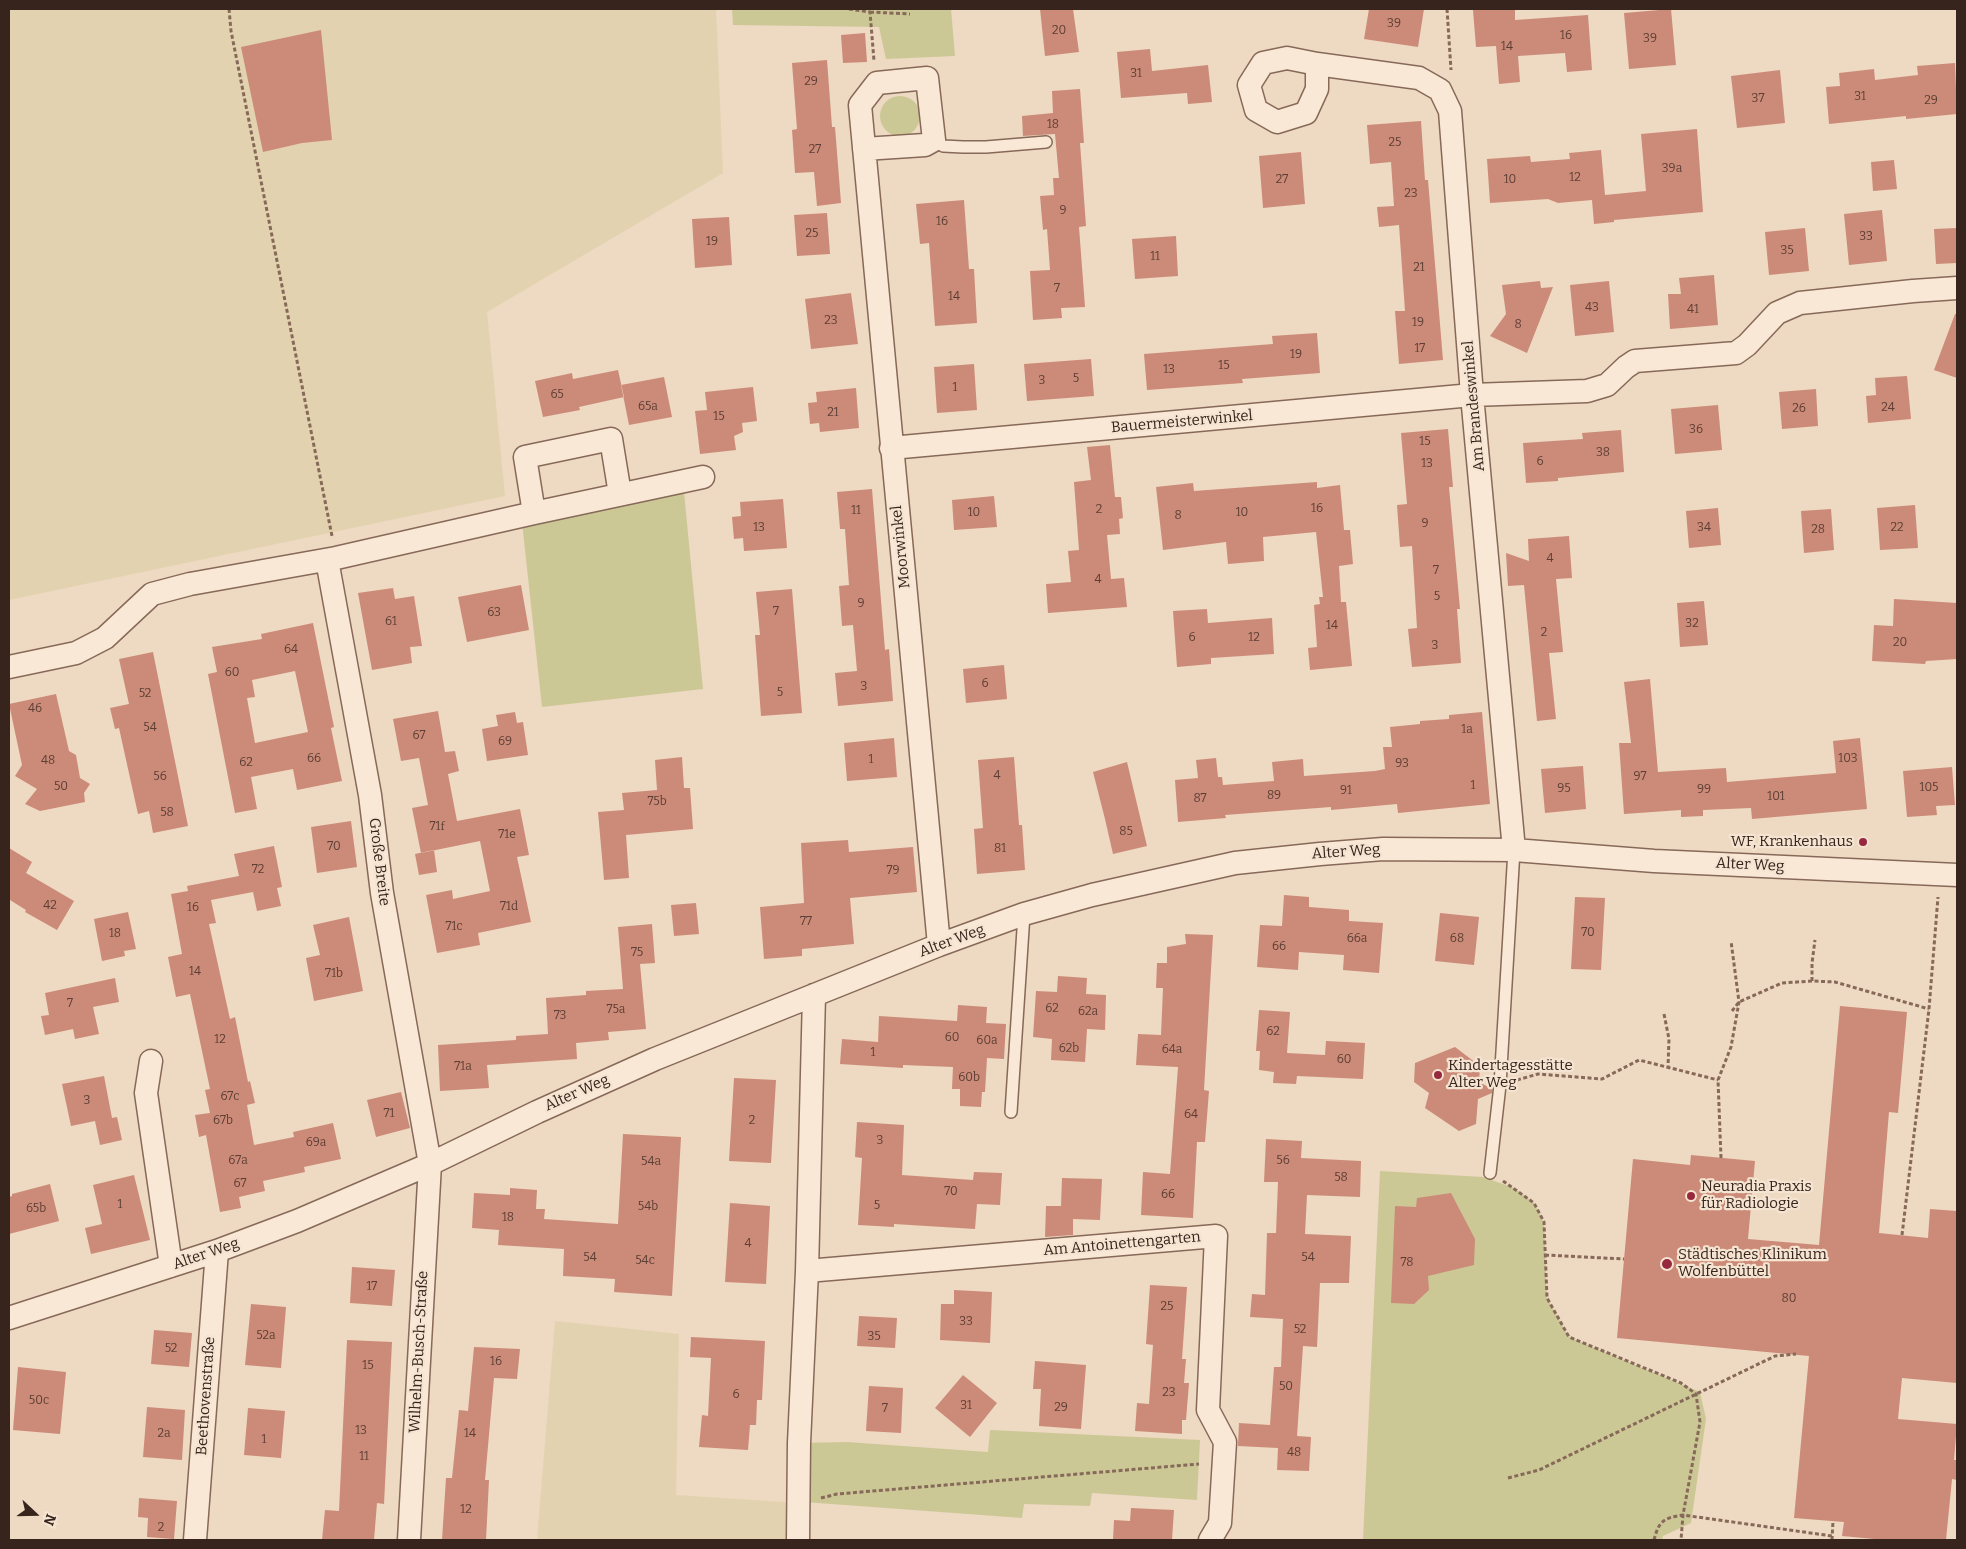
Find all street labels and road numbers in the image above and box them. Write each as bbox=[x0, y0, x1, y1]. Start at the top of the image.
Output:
street label: Am Brandeswinkel bbox=[1459, 340, 1489, 472]
street label: Bauermeisterwinkel bbox=[1110, 407, 1254, 437]
street label: Moorwinkel bbox=[888, 505, 914, 589]
street label: Große Breite bbox=[365, 817, 393, 907]
street label: Alter Weg bbox=[1311, 841, 1381, 863]
street label: Alter Weg bbox=[1715, 854, 1785, 876]
street label: Alter Weg bbox=[917, 921, 987, 961]
street label: Alter Weg bbox=[542, 1071, 612, 1115]
street label: Am Antoinettengarten bbox=[1043, 1228, 1201, 1260]
street label: Alter Weg bbox=[171, 1234, 241, 1274]
street label: Wilhelm-Busch-Straße bbox=[406, 1270, 432, 1434]
street label: Beethovenstraße bbox=[193, 1336, 219, 1456]

